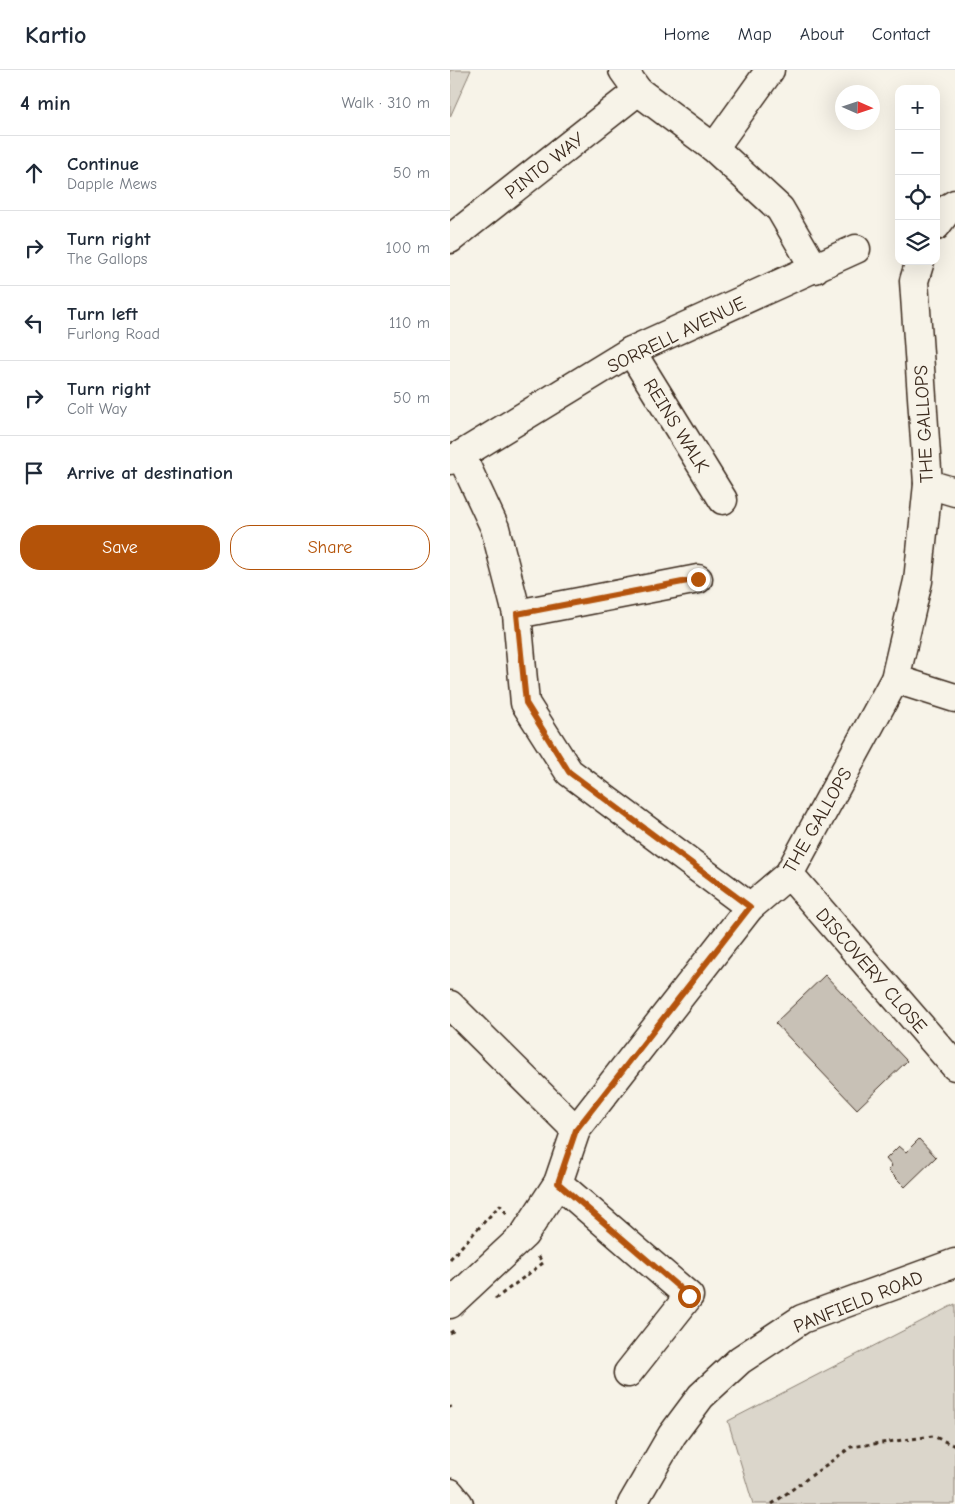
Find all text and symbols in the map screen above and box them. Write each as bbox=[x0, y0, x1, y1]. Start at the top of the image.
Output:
text: Kartio bbox=[25, 21, 87, 49]
text: Home bbox=[663, 24, 710, 45]
text: Map bbox=[738, 24, 772, 45]
text: About bbox=[800, 24, 844, 45]
text: Contact bbox=[872, 24, 930, 45]
north arrow bbox=[835, 85, 880, 130]
map controls bbox=[895, 85, 940, 265]
button: + bbox=[895, 85, 940, 130]
text: 4 min bbox=[20, 91, 71, 115]
text: Walk · 310 m bbox=[341, 94, 430, 112]
street label: PINTO WAY bbox=[501, 128, 589, 204]
button: − bbox=[895, 130, 940, 175]
text: Continue bbox=[67, 153, 139, 175]
icon: ahead bbox=[20, 159, 48, 187]
text: 50 m bbox=[393, 164, 430, 182]
text: Dapple Mews bbox=[67, 175, 157, 193]
button: locate bbox=[895, 175, 940, 220]
button: layers bbox=[895, 220, 940, 265]
text: Turn right bbox=[67, 228, 151, 250]
icon: right bbox=[20, 234, 48, 262]
text: 100 m bbox=[386, 239, 430, 257]
text: The Gallops bbox=[67, 250, 148, 268]
street label: SORRELL AVENUE bbox=[604, 292, 749, 378]
text: Turn left bbox=[67, 303, 138, 325]
icon: left bbox=[20, 309, 48, 337]
text: 110 m bbox=[389, 314, 430, 332]
text: Furlong Road bbox=[67, 325, 160, 343]
street label: THE GALLOPS bbox=[910, 365, 938, 483]
street label: REINS WALK bbox=[639, 375, 714, 477]
text: Turn right bbox=[67, 378, 151, 400]
icon: right bbox=[20, 384, 48, 412]
text: 50 m bbox=[393, 389, 430, 407]
text: Colt Way bbox=[67, 400, 127, 418]
icon: arrive bbox=[20, 459, 48, 487]
text: Arrive at destination bbox=[67, 462, 233, 484]
button: Save bbox=[20, 525, 220, 570]
button: Share bbox=[230, 525, 430, 570]
route end bbox=[687, 568, 710, 591]
street label: THE GALLOPS bbox=[779, 764, 857, 877]
street label: DISCOVERY CLOSE bbox=[811, 904, 931, 1038]
street label: PANFIELD ROAD bbox=[790, 1266, 926, 1338]
route start bbox=[678, 1285, 701, 1308]

